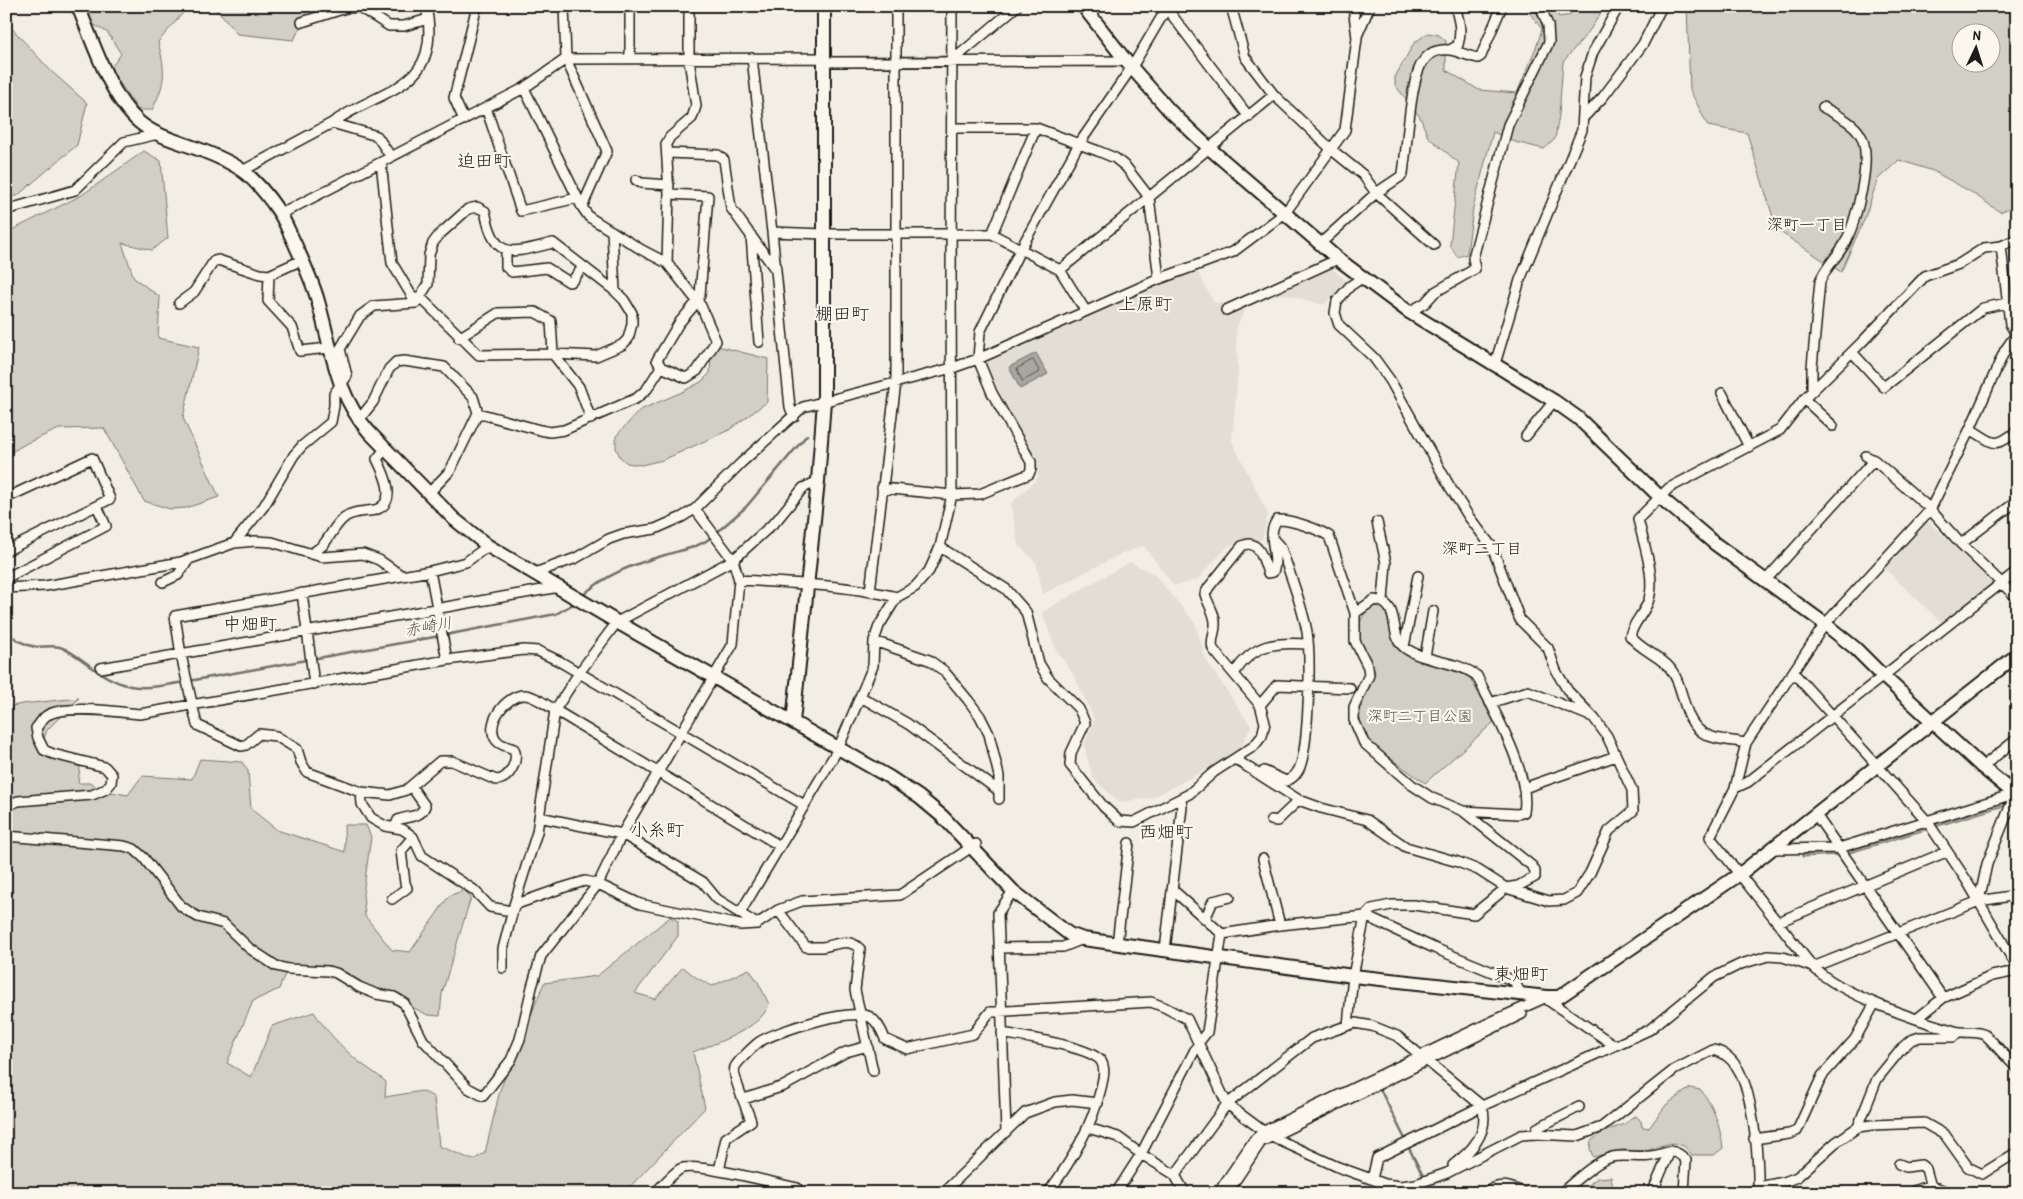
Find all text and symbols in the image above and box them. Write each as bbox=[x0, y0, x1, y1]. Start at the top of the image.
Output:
north arrow bbox=[1950, 22, 2000, 72]
text: N bbox=[1973, 25, 1982, 44]
district label: 迫田町 bbox=[457, 148, 511, 173]
district label: 深町一丁目 bbox=[1767, 213, 1847, 235]
district label: 上原町 bbox=[1118, 291, 1172, 316]
district label: 棚田町 bbox=[815, 301, 869, 326]
district label: 深町二丁目 bbox=[1442, 537, 1522, 559]
district label: 中畑町 bbox=[223, 611, 277, 636]
water label: 赤崎川 bbox=[402, 611, 454, 641]
park label: 深町二丁目公園 bbox=[1367, 705, 1473, 726]
district label: 小糸町 bbox=[630, 817, 684, 842]
district label: 西畑町 bbox=[1139, 819, 1193, 844]
district label: 東畑町 bbox=[1494, 961, 1548, 986]

